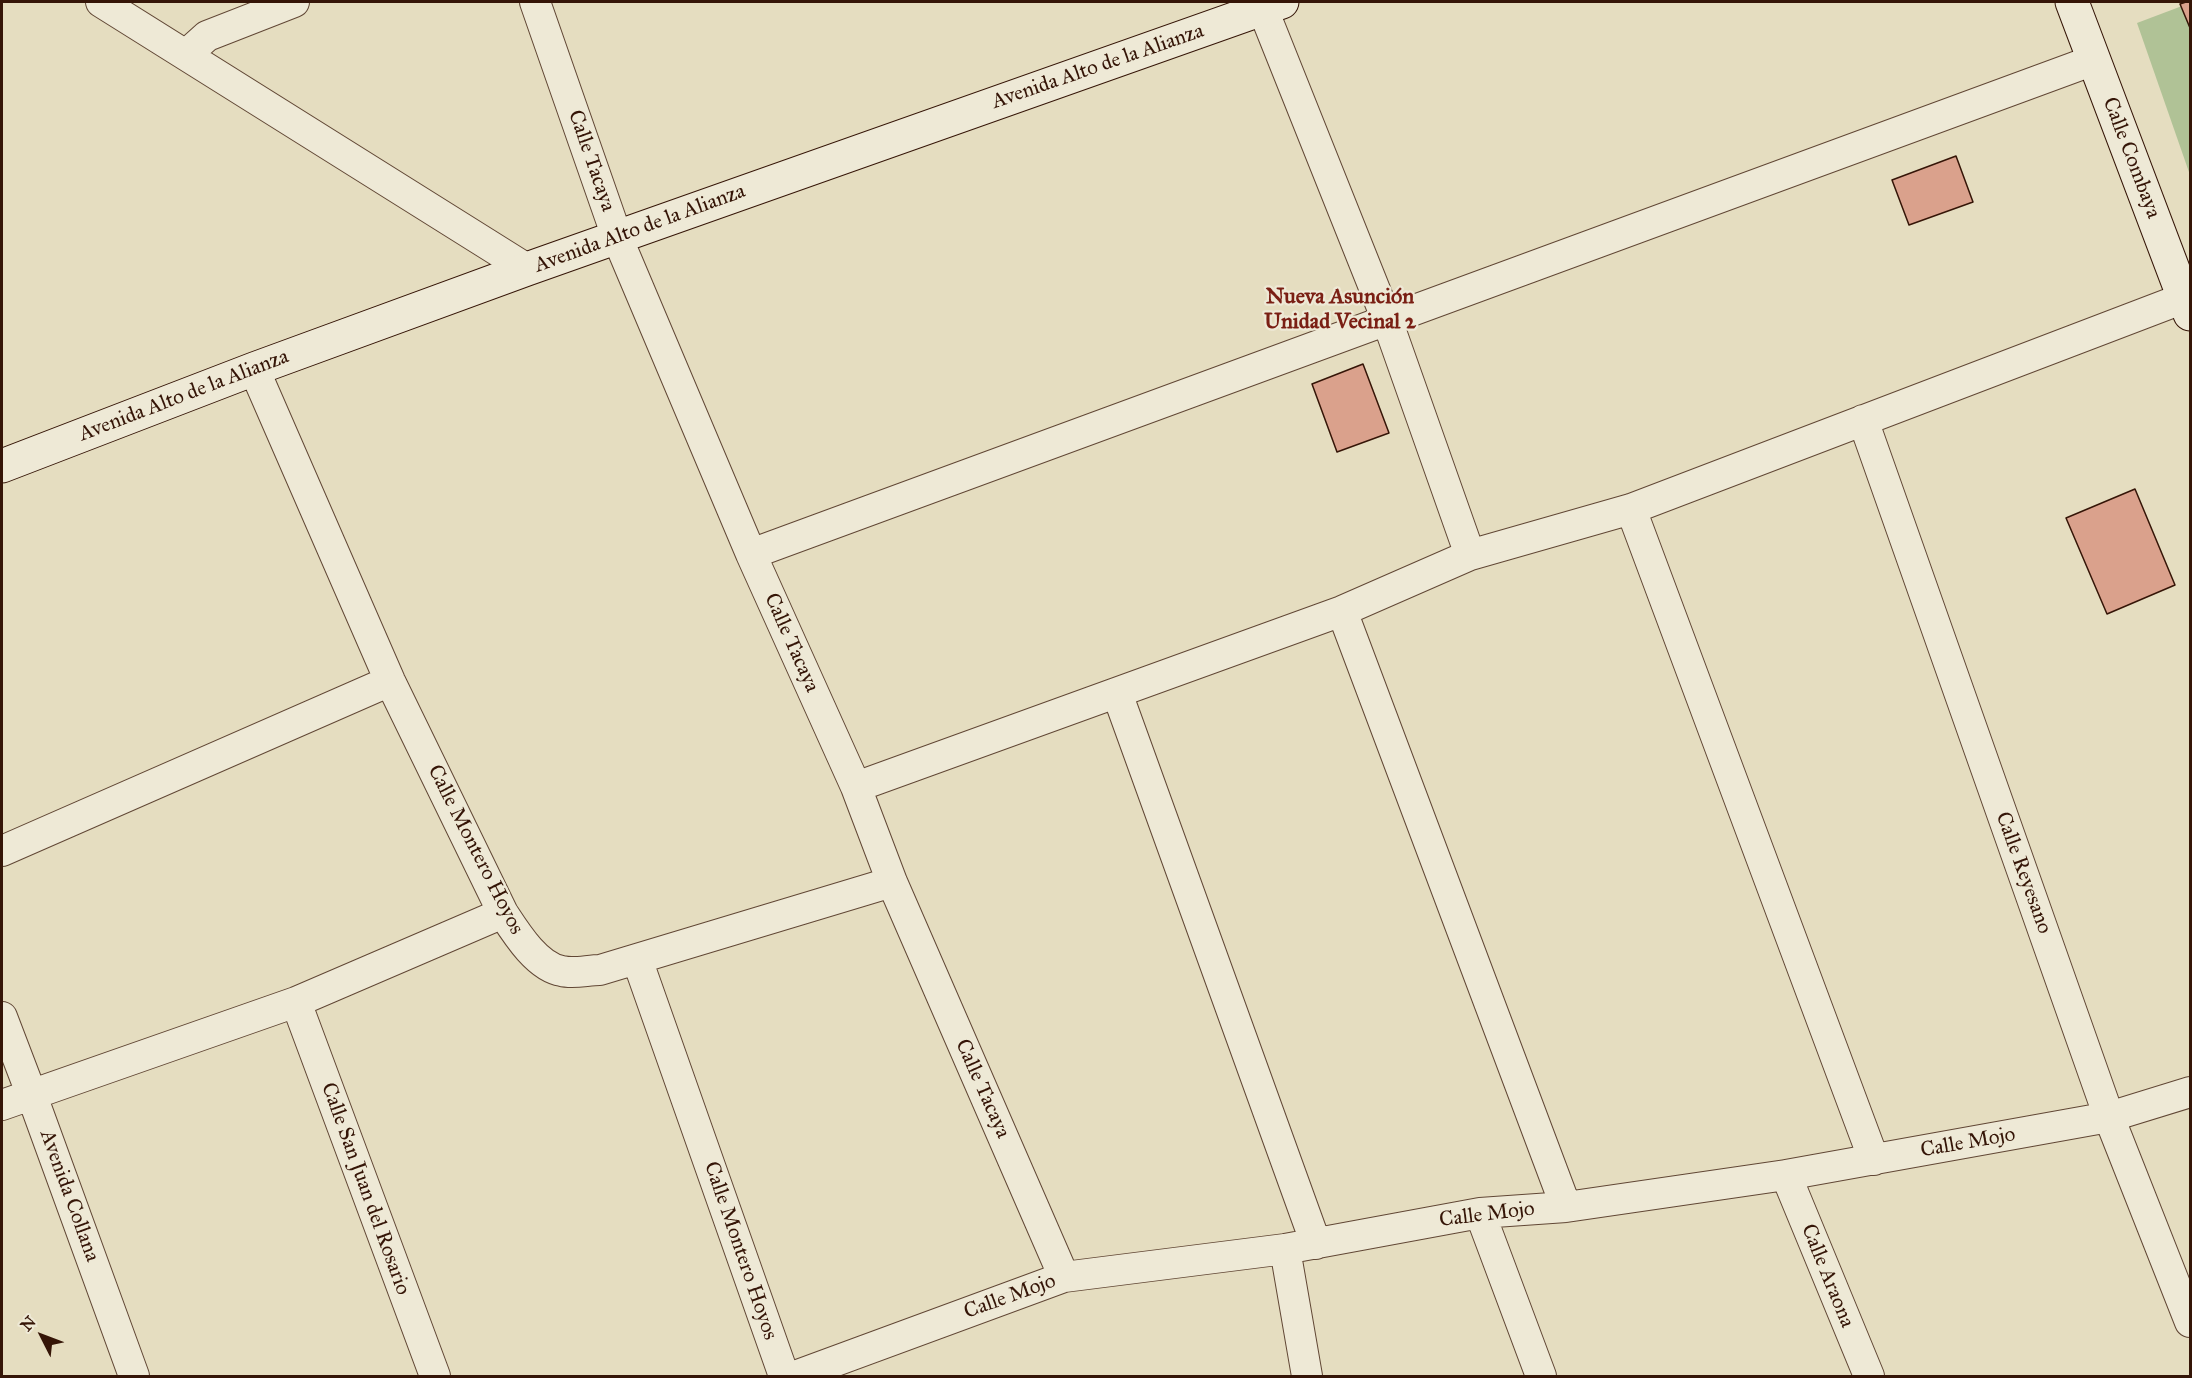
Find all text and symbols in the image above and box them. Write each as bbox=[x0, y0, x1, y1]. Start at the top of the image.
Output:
street label: Avenida Alto de la Alianza bbox=[989, 19, 1207, 115]
street label: Calle Combaya bbox=[2096, 94, 2166, 222]
street label: Calle Tacaya bbox=[562, 107, 620, 215]
street label: Avenida Alto de la Alianza bbox=[531, 179, 749, 279]
district label: Nueva Asunción Unidad Vecinal 2 bbox=[1264, 285, 1416, 336]
street label: Avenida Alto de la Alianza bbox=[76, 344, 292, 448]
street label: Calle Tacaya bbox=[758, 590, 824, 696]
street label: Calle Montero Hoyos bbox=[421, 761, 529, 939]
street label: Calle Reyesano bbox=[1989, 809, 2057, 937]
street label: Calle Tacaya bbox=[949, 1036, 1015, 1142]
street label: Calle San Juan del Rosario bbox=[315, 1079, 415, 1299]
street label: Calle Mojo bbox=[1919, 1122, 2017, 1164]
street label: Avenida Collana bbox=[34, 1127, 104, 1265]
street label: Calle Montero Hoyos bbox=[698, 1159, 782, 1343]
street label: Calle Mojo bbox=[1438, 1197, 1536, 1233]
street label: Calle Araona bbox=[1795, 1220, 1859, 1332]
street label: Calle Mojo bbox=[961, 1269, 1059, 1325]
north arrow bbox=[12, 1306, 72, 1366]
text: N bbox=[17, 1312, 40, 1335]

